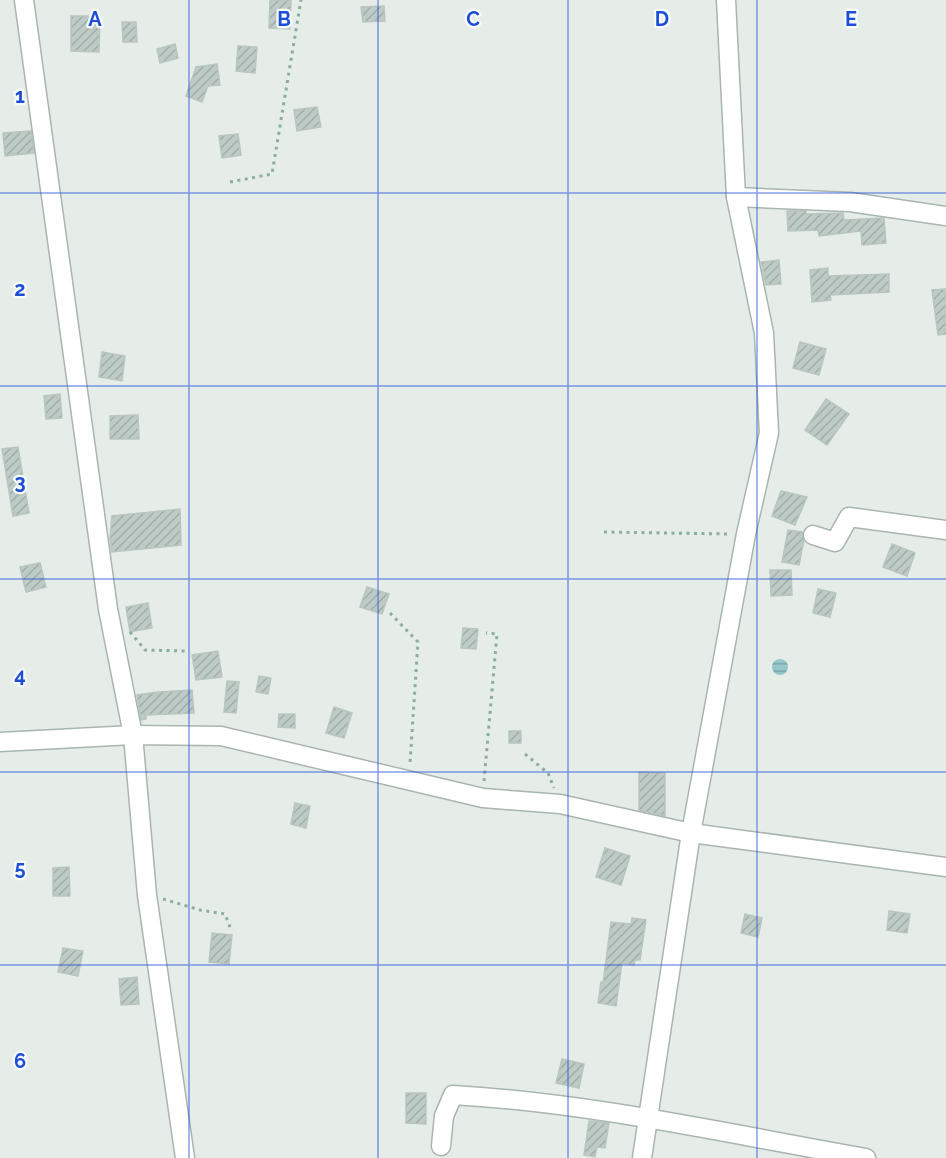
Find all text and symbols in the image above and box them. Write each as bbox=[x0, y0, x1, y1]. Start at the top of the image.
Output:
text: A bbox=[88, 7, 102, 31]
text: B bbox=[277, 7, 291, 31]
text: C bbox=[466, 7, 480, 31]
text: D bbox=[655, 7, 669, 31]
text: E bbox=[845, 7, 857, 31]
text: 1 bbox=[15, 84, 25, 108]
text: 2 bbox=[14, 277, 26, 301]
text: 3 bbox=[14, 470, 26, 494]
text: 4 bbox=[14, 663, 26, 687]
text: 5 bbox=[14, 856, 26, 880]
text: 6 bbox=[14, 1049, 26, 1073]

